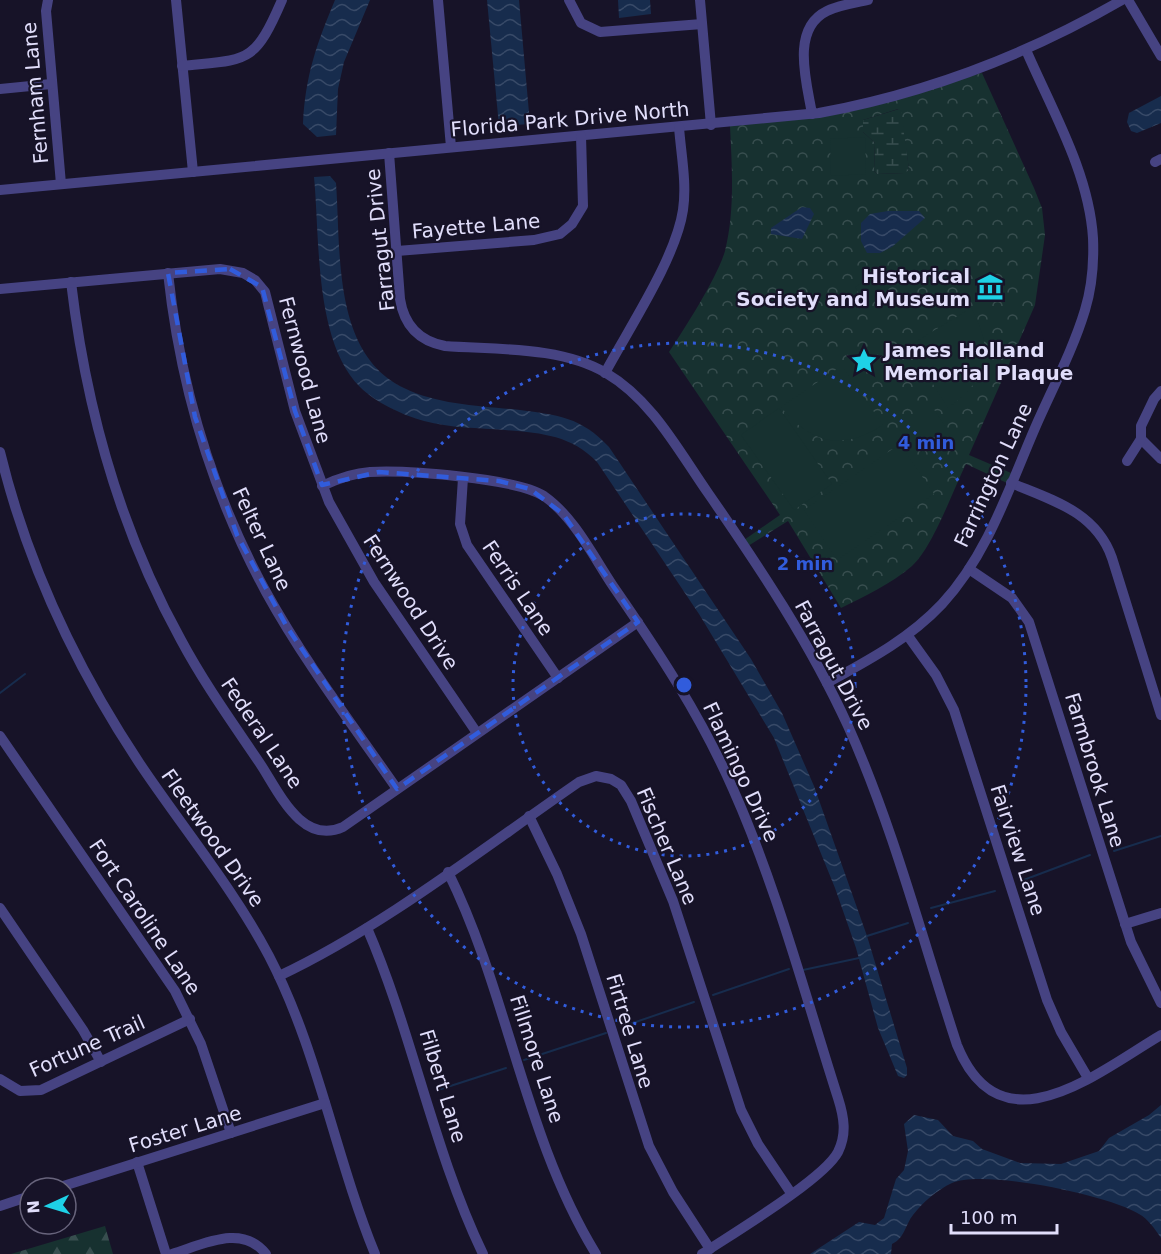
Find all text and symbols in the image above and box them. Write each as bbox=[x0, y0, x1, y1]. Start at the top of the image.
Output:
street label: Fernham Lane bbox=[17, 21, 53, 165]
street label: Florida Park Drive North bbox=[450, 97, 690, 141]
street label: Farragut Drive bbox=[361, 168, 399, 312]
street label: Fayette Lane bbox=[411, 208, 541, 244]
place label: Historical Society and Museum bbox=[736, 264, 970, 311]
museum icon: Historical Society and Museum bbox=[975, 272, 1005, 302]
street label: Fernwood Lane bbox=[274, 294, 336, 446]
place label: James Holland Memorial Plaque bbox=[882, 338, 1073, 385]
place icon: James Holland Memorial Plaque bbox=[849, 346, 879, 376]
street label: Farrington Lane bbox=[949, 399, 1037, 551]
text: 4 min bbox=[898, 432, 954, 453]
street label: Felter Lane bbox=[228, 483, 296, 595]
street label: Fernwood Drive bbox=[358, 530, 464, 674]
street label: Ferris Lane bbox=[477, 536, 559, 640]
text: 2 min bbox=[777, 553, 833, 574]
street label: Farragut Drive bbox=[790, 596, 878, 734]
street label: Federal Lane bbox=[216, 673, 308, 793]
centre of rings bbox=[674, 675, 694, 695]
street label: Farmbrook Lane bbox=[1060, 690, 1130, 850]
street label: Flamingo Drive bbox=[698, 698, 784, 846]
street label: Fleetwood Drive bbox=[157, 764, 269, 912]
street label: Fairview Lane bbox=[985, 781, 1051, 919]
street label: Fischer Lane bbox=[632, 784, 702, 908]
street label: Fort Caroline Lane bbox=[84, 835, 206, 999]
street label: Firtree Lane bbox=[601, 971, 659, 1091]
street label: Fillmore Lane bbox=[505, 992, 569, 1126]
street label: Fortune Trail bbox=[25, 1010, 149, 1082]
street label: Filbert Lane bbox=[414, 1027, 472, 1145]
street label: Foster Lane bbox=[126, 1100, 244, 1158]
north arrow bbox=[18, 1176, 78, 1236]
scale bar bbox=[951, 1197, 1058, 1235]
text: N bbox=[24, 1200, 43, 1214]
text: 100 m bbox=[960, 1207, 1018, 1228]

